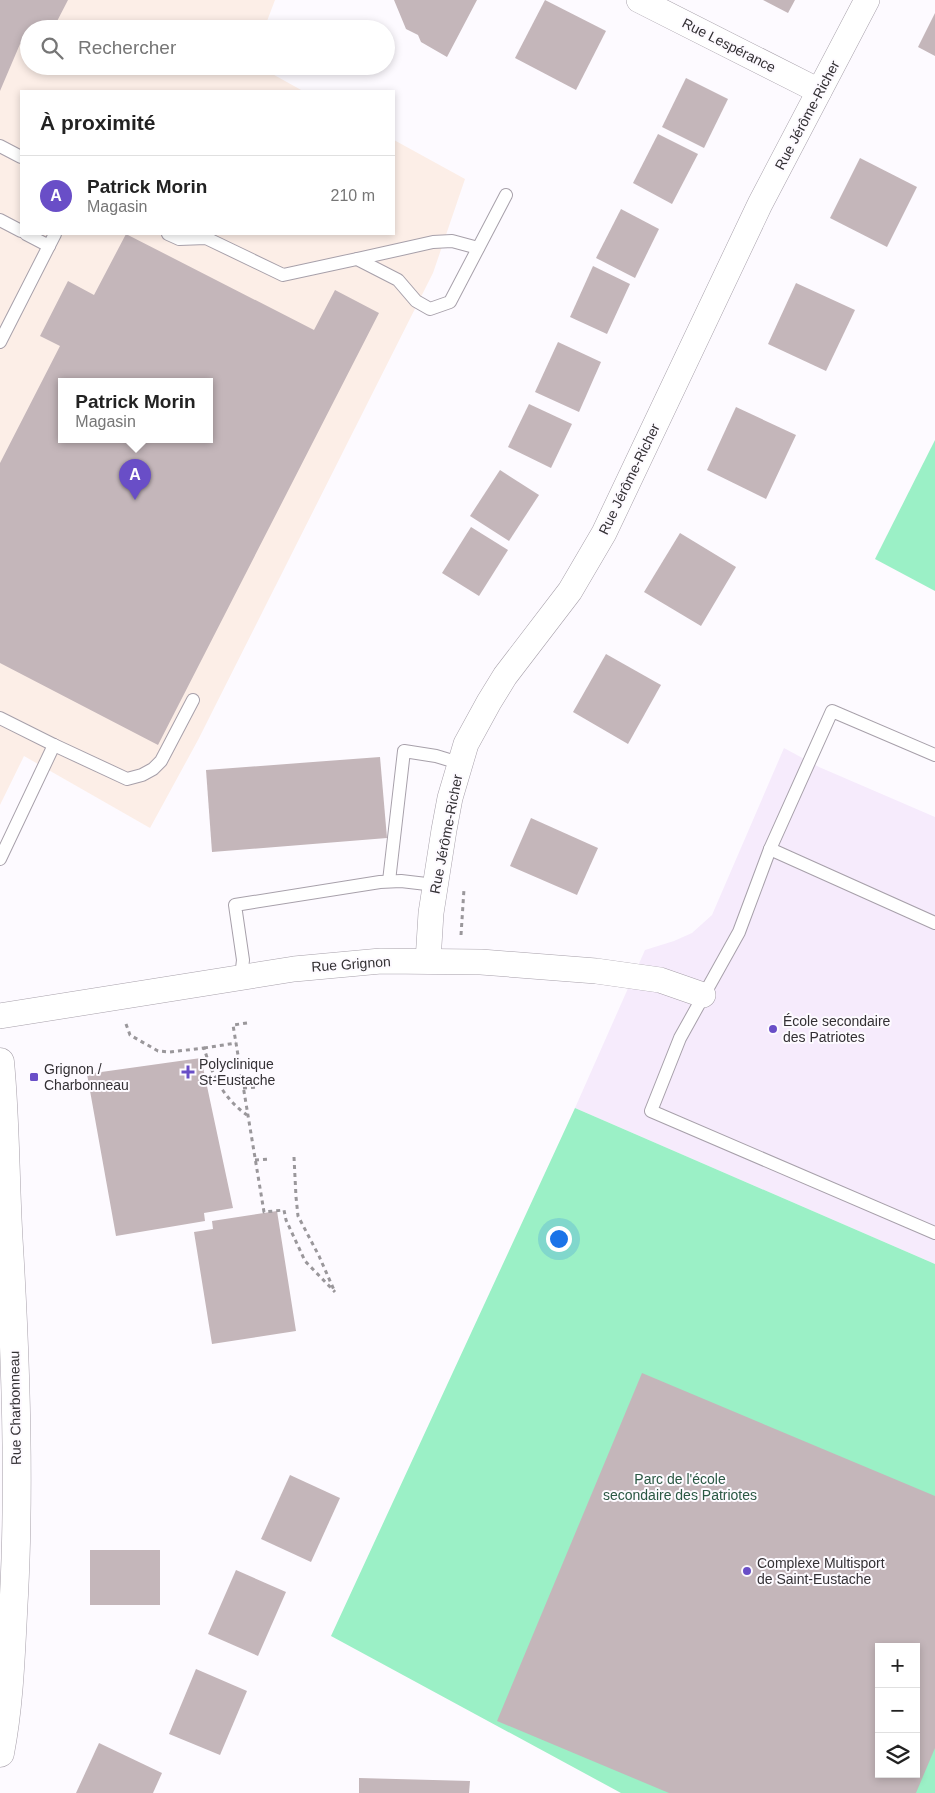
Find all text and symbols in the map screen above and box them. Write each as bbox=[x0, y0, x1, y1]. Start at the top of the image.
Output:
street label: Rue Lespérance bbox=[680, 15, 779, 76]
search box bbox=[20, 20, 395, 75]
icon: search bbox=[38, 34, 66, 62]
text: Rechercher bbox=[78, 37, 176, 58]
street label: Rue Jérôme-Richer bbox=[771, 57, 843, 172]
text: À proximité bbox=[40, 111, 156, 134]
text: Patrick Morin bbox=[87, 176, 207, 197]
text: A bbox=[50, 187, 62, 204]
text: 210 m bbox=[331, 187, 375, 204]
text: Magasin bbox=[87, 198, 147, 215]
popup bbox=[58, 378, 213, 443]
text: Patrick Morin bbox=[75, 391, 196, 412]
text: Magasin bbox=[75, 413, 136, 430]
street label: Rue Jérôme-Richer bbox=[595, 421, 663, 537]
pin: A bbox=[119, 459, 151, 500]
street label: Rue Jérôme-Richer bbox=[427, 773, 465, 895]
street label: Rue Grignon bbox=[311, 953, 391, 975]
place label: École secondaire des Patriotes bbox=[783, 1013, 891, 1045]
marker: École secondaire des Patriotes bbox=[767, 1023, 779, 1035]
place label: Polyclinique St-Eustache bbox=[199, 1056, 275, 1088]
place label: Grignon / Charbonneau bbox=[44, 1061, 129, 1093]
marker: Polyclinique St-Eustache bbox=[181, 1065, 195, 1079]
marker: Grignon / Charbonneau bbox=[28, 1071, 40, 1083]
your location bbox=[546, 1226, 572, 1252]
street label: Rue Charbonneau bbox=[6, 1351, 24, 1465]
park label: Parc de l'école secondaire des Patriotes bbox=[603, 1471, 757, 1503]
place label: Complexe Multisport de Saint-Eustache bbox=[757, 1555, 885, 1587]
marker: Complexe Multisport de Saint-Eustache bbox=[741, 1565, 753, 1577]
map controls bbox=[875, 1643, 920, 1778]
button: + bbox=[875, 1643, 920, 1688]
button: − bbox=[875, 1688, 920, 1733]
button: layers bbox=[875, 1733, 920, 1778]

